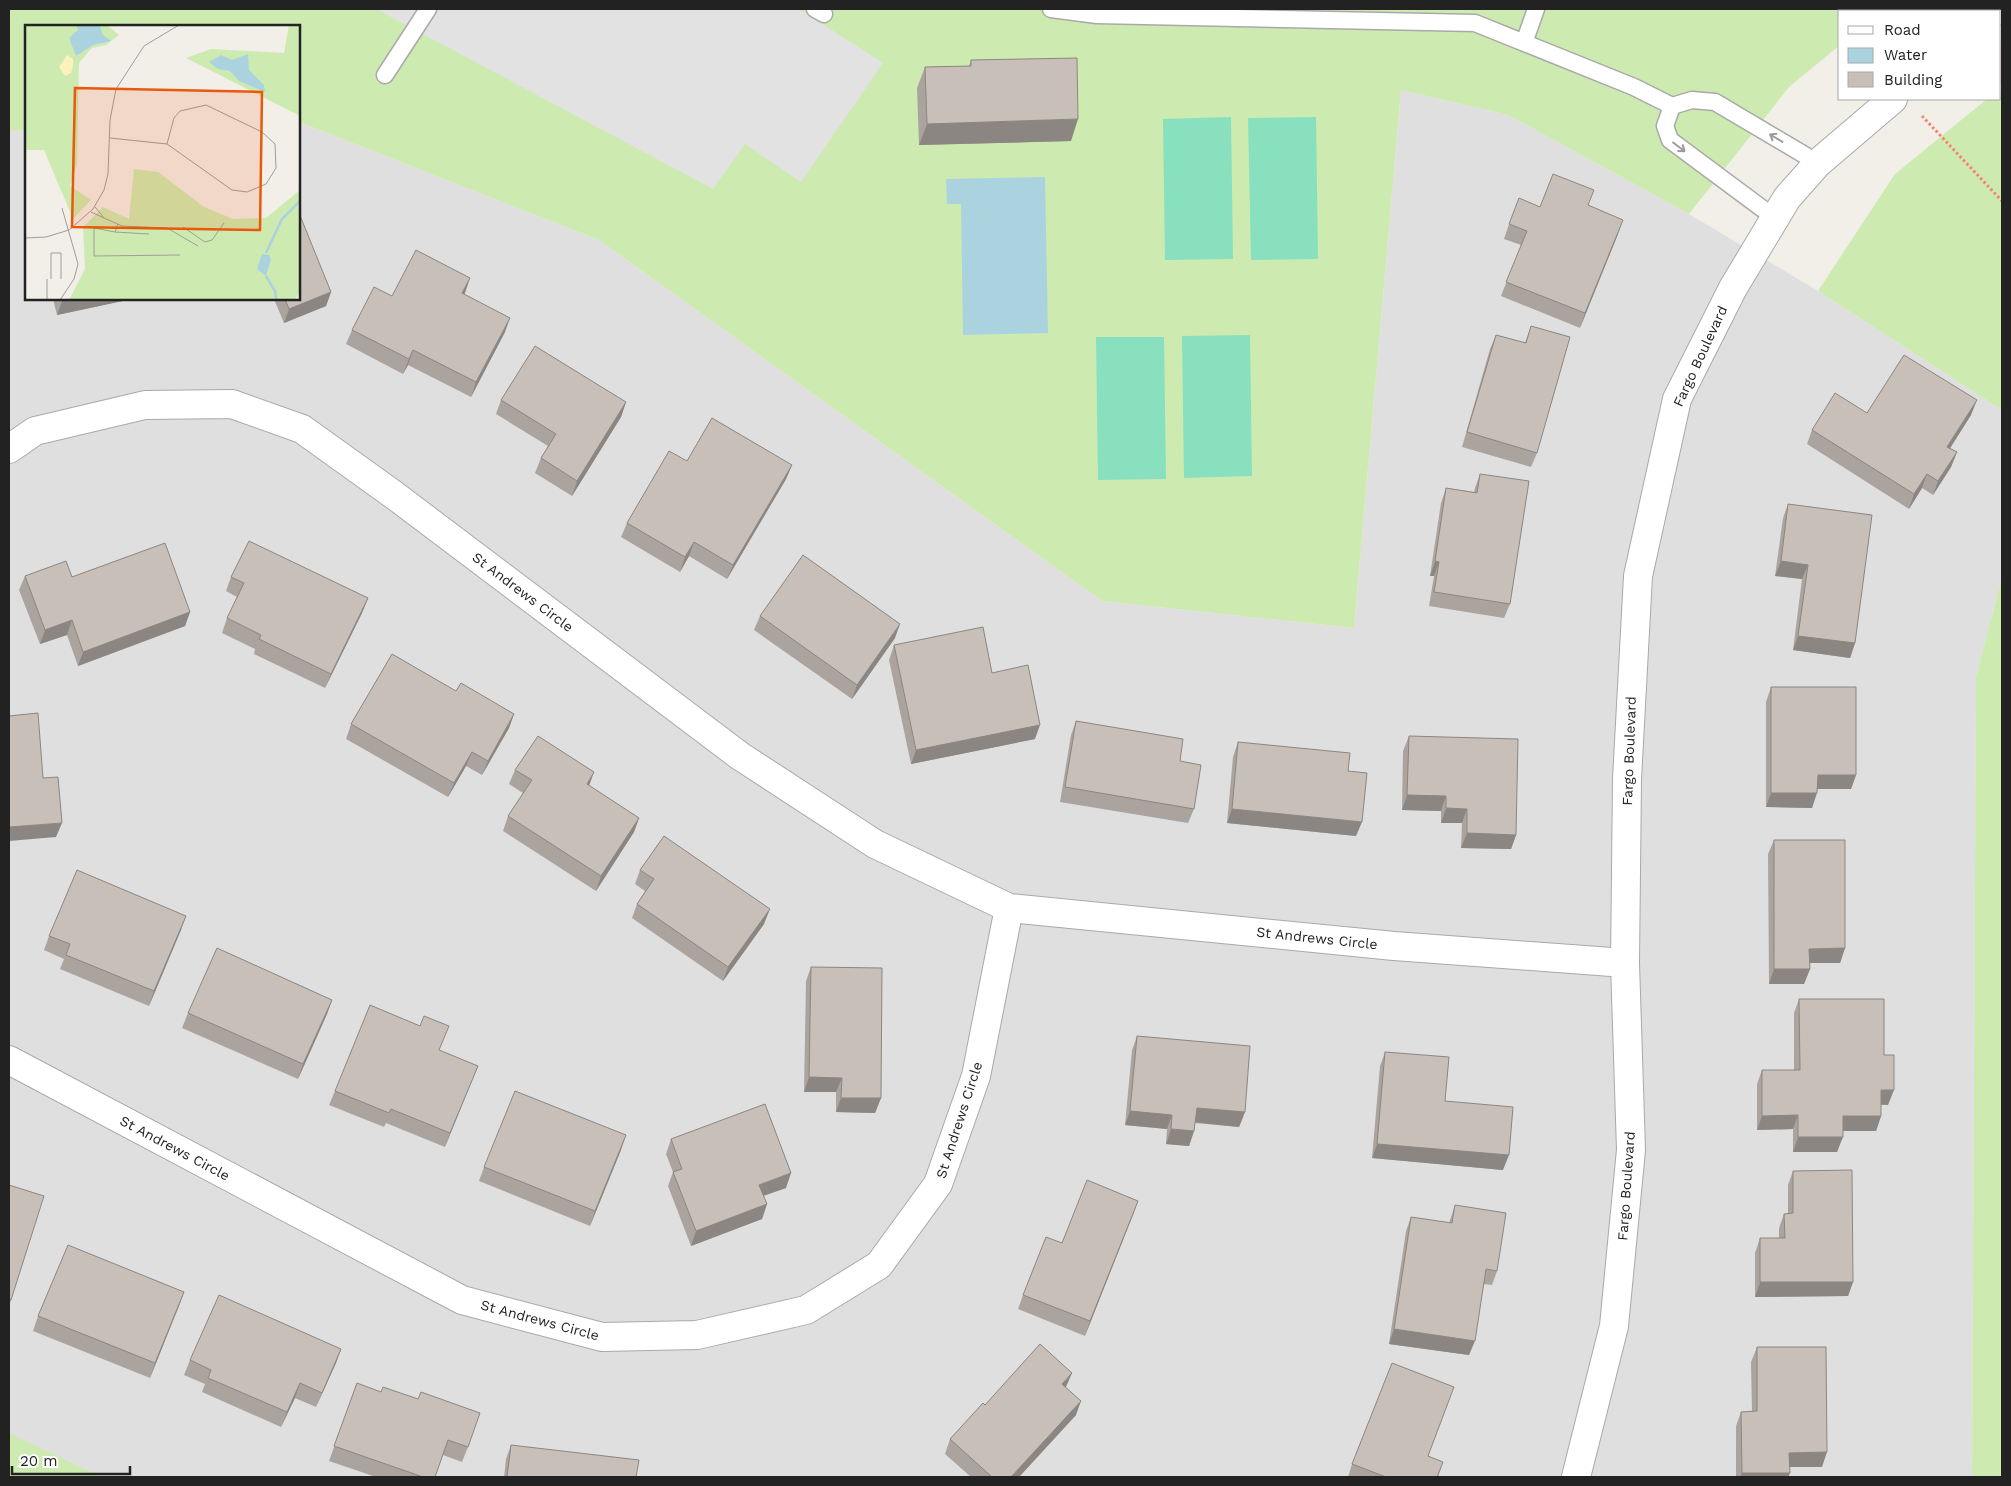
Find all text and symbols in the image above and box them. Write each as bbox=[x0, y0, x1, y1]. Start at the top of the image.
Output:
legend bbox=[1838, 10, 2001, 100]
text: Road bbox=[1884, 21, 1921, 39]
inset map bbox=[25, 25, 300, 300]
text: Water bbox=[1884, 46, 1927, 64]
text: Building bbox=[1884, 71, 1942, 89]
one-way arrow bbox=[1769, 132, 1783, 142]
one-way arrow bbox=[1672, 142, 1686, 152]
street label: Fargo Boulevard bbox=[1670, 303, 1730, 409]
street label: St Andrews Circle bbox=[470, 549, 576, 635]
street label: Fargo Boulevard bbox=[1619, 696, 1639, 806]
street label: St Andrews Circle bbox=[1256, 924, 1378, 952]
street label: St Andrews Circle bbox=[933, 1060, 985, 1180]
street label: St Andrews Circle bbox=[117, 1112, 233, 1184]
street label: Fargo Boulevard bbox=[1614, 1131, 1638, 1241]
street label: St Andrews Circle bbox=[479, 1297, 601, 1343]
scale bar bbox=[12, 1444, 130, 1476]
text: 20 m bbox=[20, 1452, 58, 1470]

